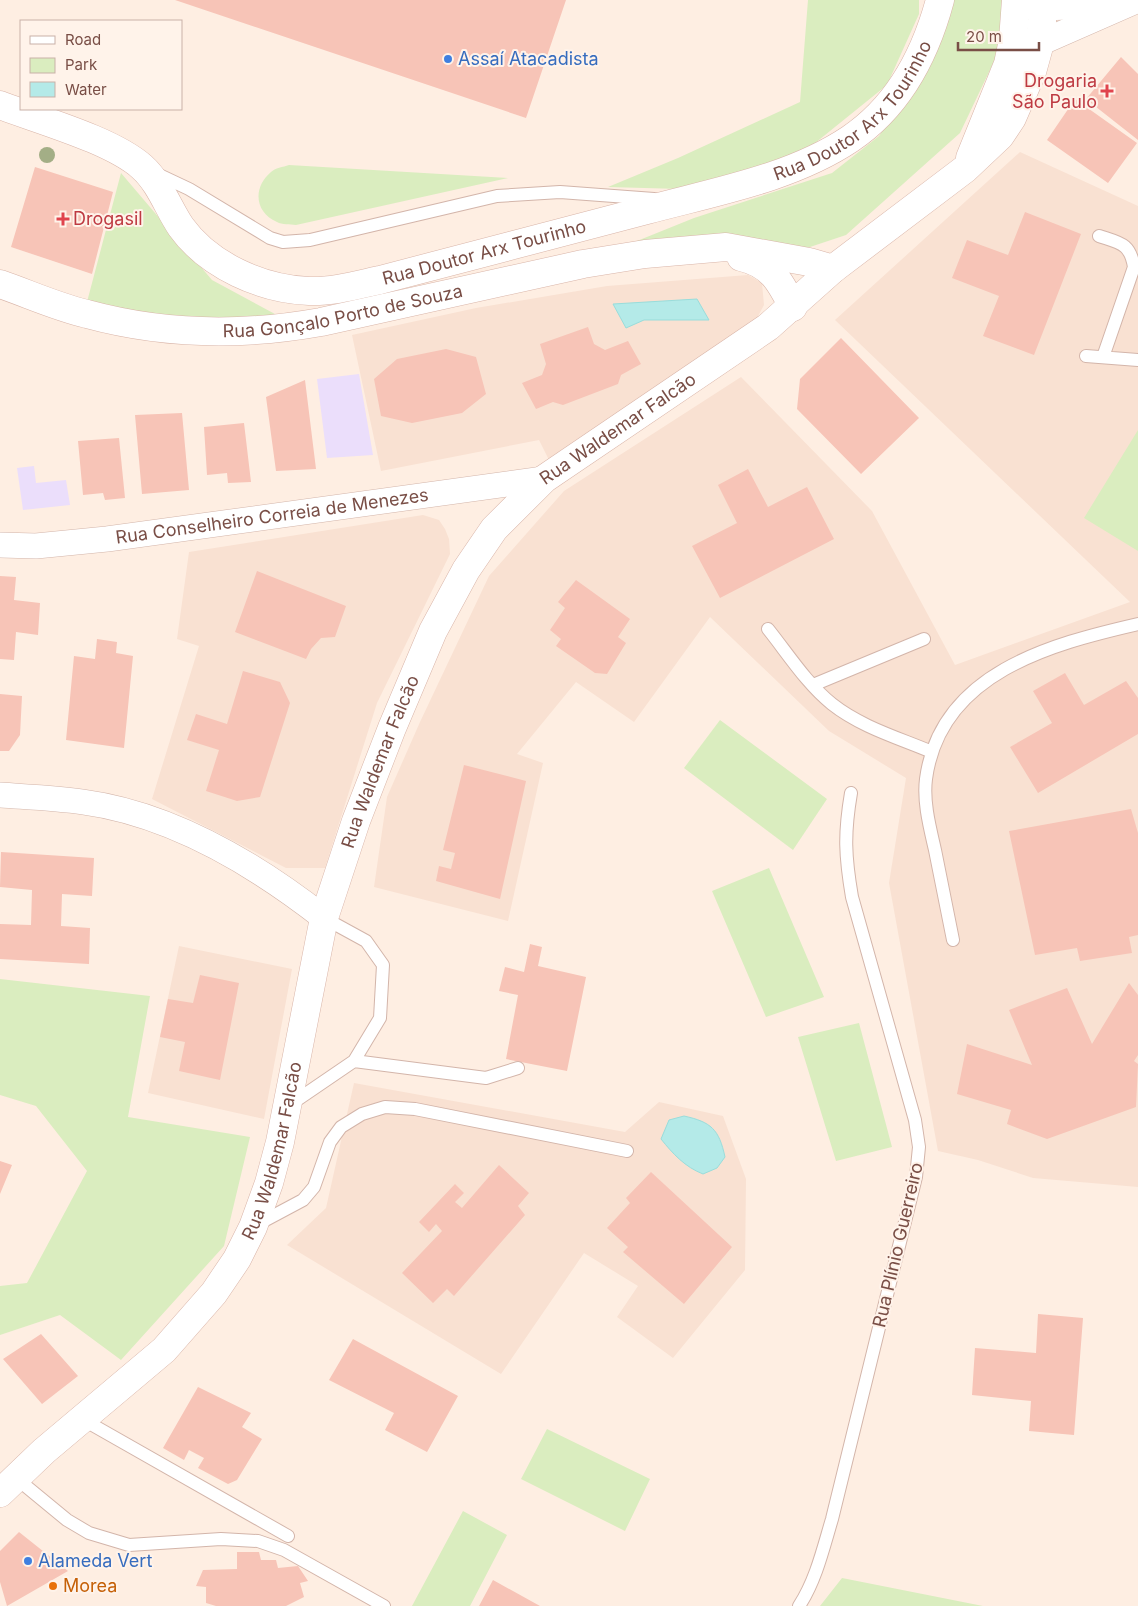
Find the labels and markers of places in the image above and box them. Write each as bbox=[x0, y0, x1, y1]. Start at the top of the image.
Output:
place label: Assaí Atacadista bbox=[458, 48, 599, 69]
marker: Assaí Atacadista bbox=[442, 53, 454, 65]
place label: Drogaria São Paulo bbox=[1012, 70, 1097, 112]
marker: Drogaria São Paulo bbox=[1101, 85, 1113, 97]
place label: Drogasil bbox=[73, 208, 143, 229]
marker: Drogasil bbox=[57, 213, 69, 225]
place label: Alameda Vert bbox=[38, 1550, 152, 1571]
marker: Alameda Vert bbox=[22, 1555, 34, 1567]
place label: Morea bbox=[63, 1575, 117, 1596]
marker: Morea bbox=[47, 1580, 59, 1592]

